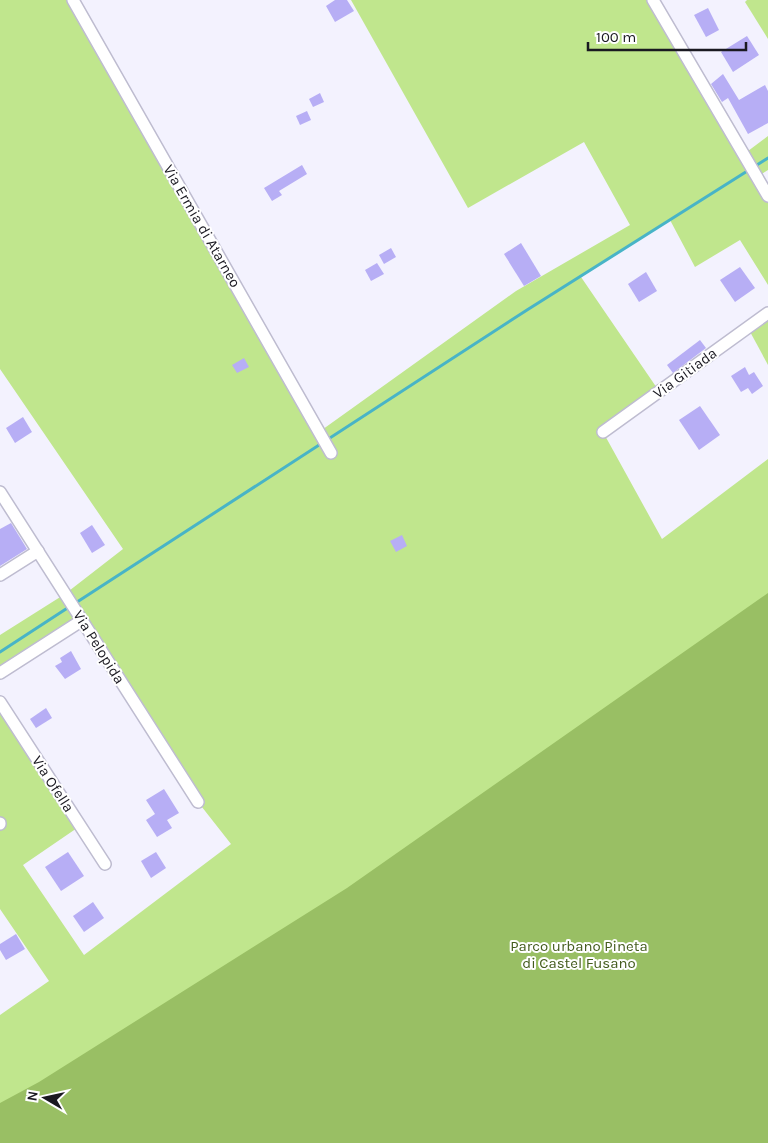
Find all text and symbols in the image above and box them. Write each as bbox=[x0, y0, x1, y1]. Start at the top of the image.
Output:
scale bar bbox=[588, 20, 746, 52]
text: 100 m bbox=[596, 28, 636, 46]
street label: Via Ermia di Atarneo bbox=[160, 161, 244, 291]
street label: Via Gitiada bbox=[650, 344, 720, 402]
street label: Via Pelopida bbox=[69, 607, 129, 687]
street label: Via Ofella bbox=[28, 752, 78, 816]
park label: Parco urbano Pineta di Castel Fusano bbox=[510, 937, 648, 972]
north arrow bbox=[20, 1073, 70, 1123]
text: N bbox=[23, 1090, 42, 1102]

